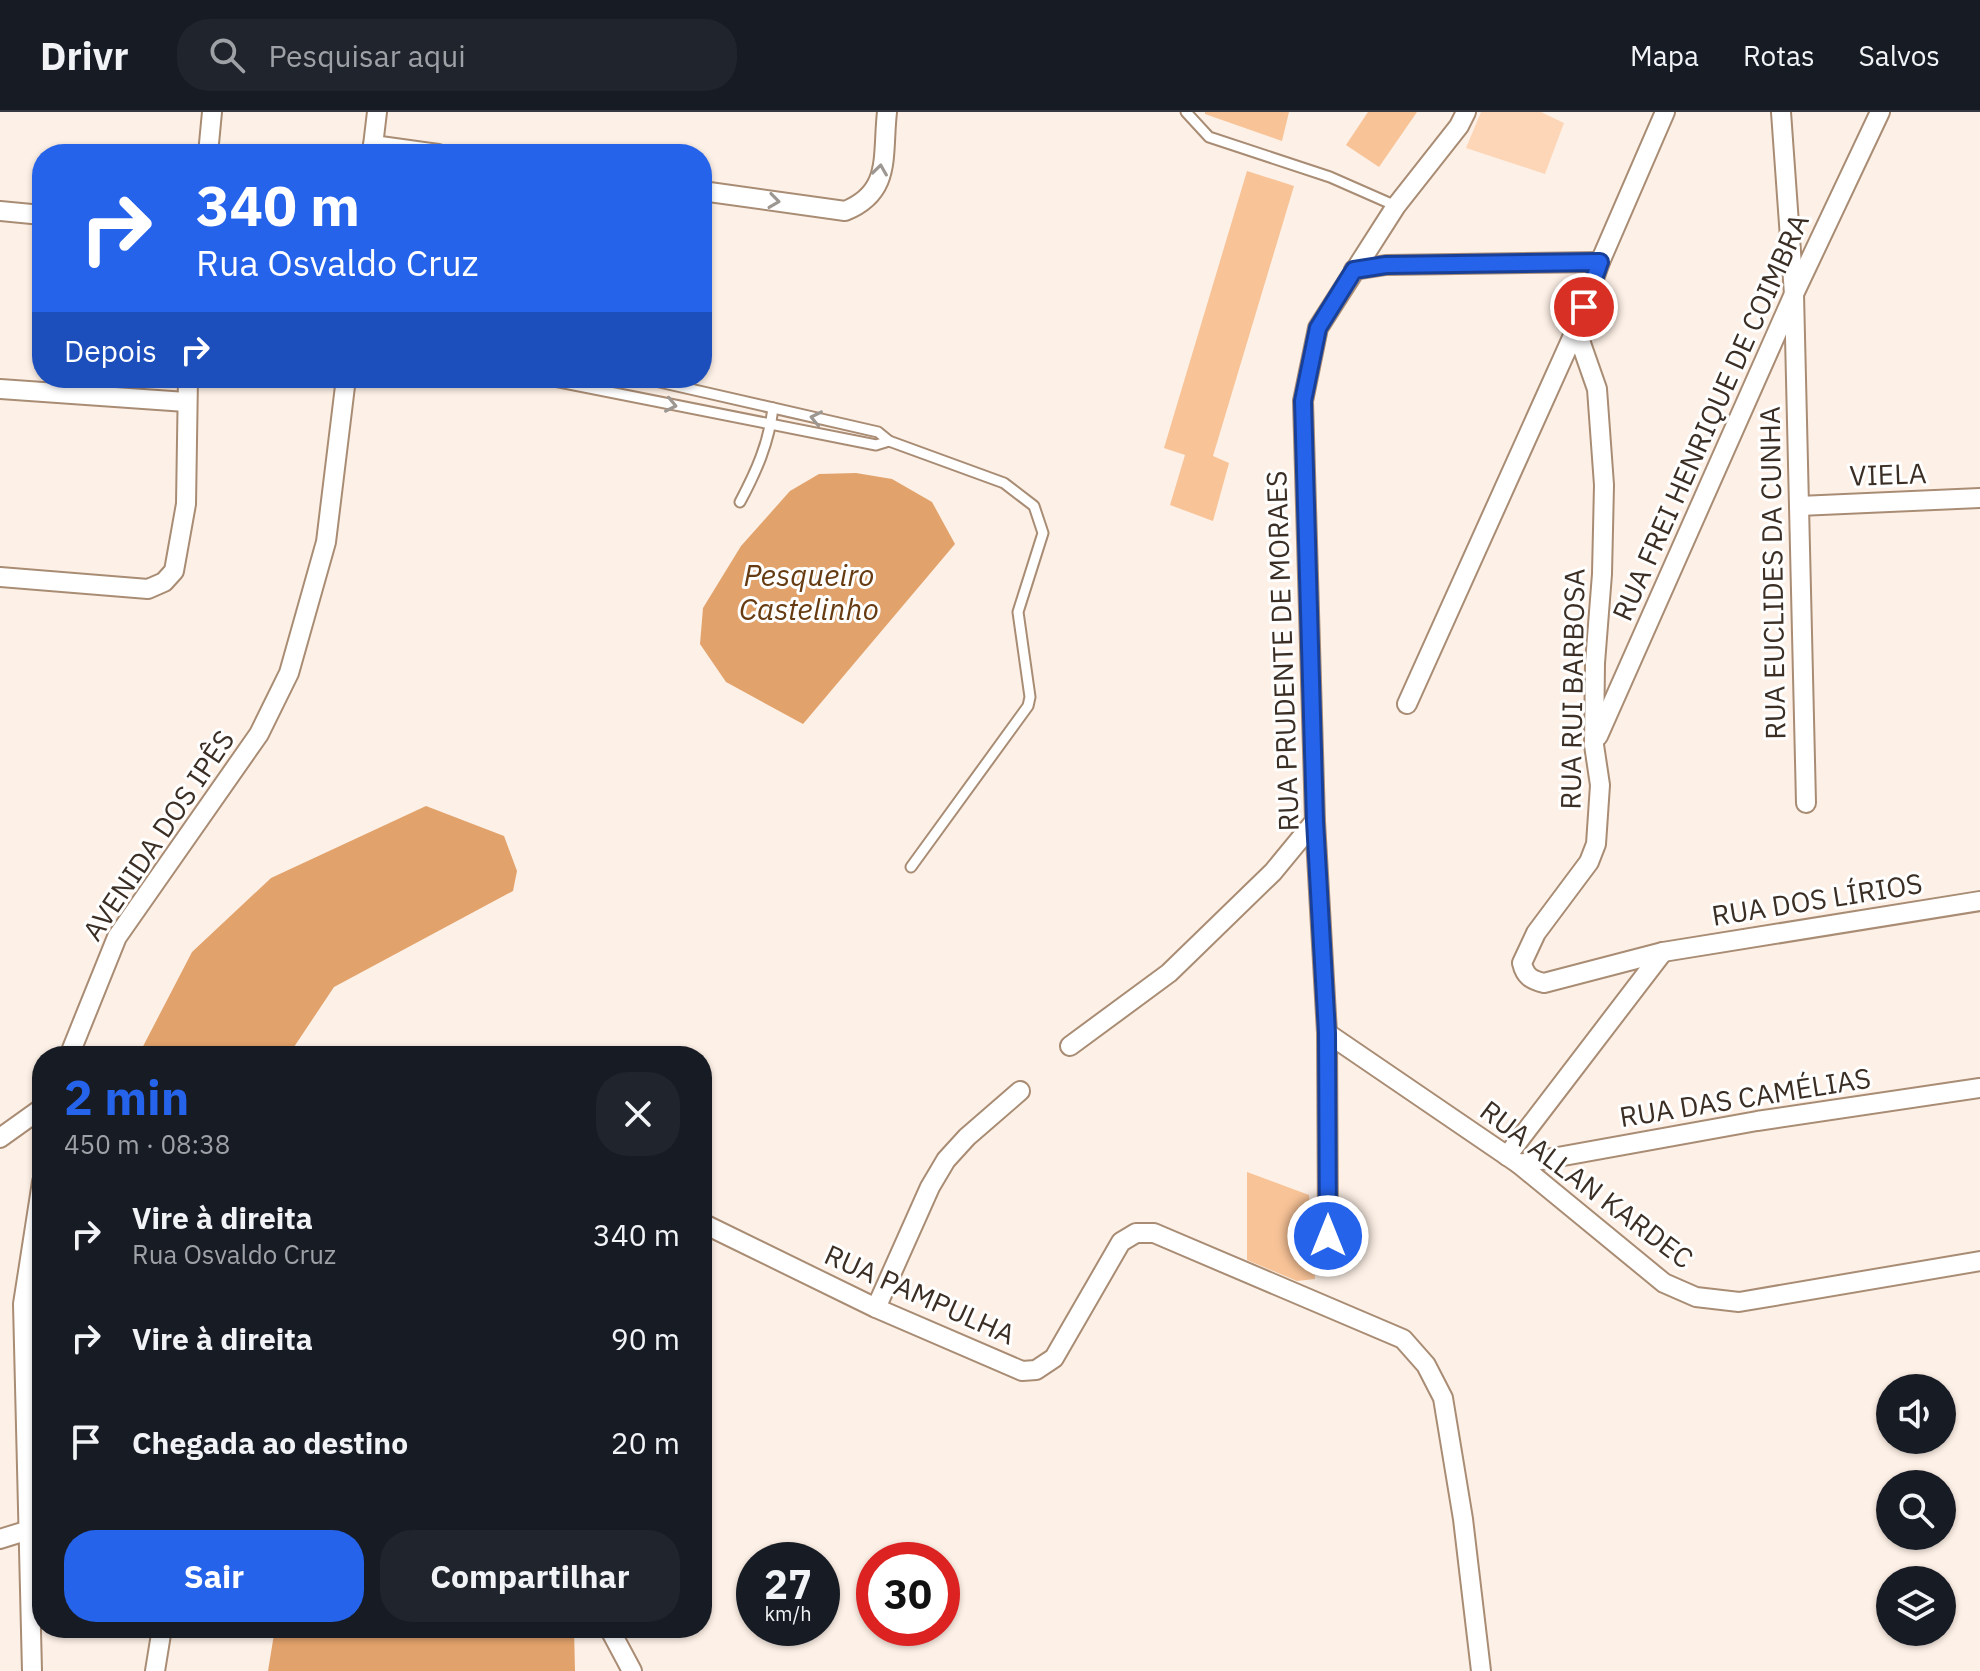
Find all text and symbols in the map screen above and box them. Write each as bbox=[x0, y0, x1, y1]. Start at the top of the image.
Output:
search box bbox=[177, 19, 737, 91]
text: Drivr bbox=[40, 31, 129, 80]
icon: search bbox=[205, 33, 249, 77]
text: Pesquisar aqui bbox=[269, 36, 466, 75]
text: Mapa bbox=[1630, 37, 1699, 74]
text: Rotas bbox=[1743, 37, 1815, 74]
text: Salvos bbox=[1859, 37, 1940, 74]
one-way arrow bbox=[871, 164, 888, 177]
text: 340 m bbox=[196, 169, 360, 241]
icon: right bbox=[64, 176, 168, 280]
one-way arrow bbox=[767, 192, 780, 209]
street label: RUA FREI HENRIQUE DE COIMBRA bbox=[1603, 208, 1817, 626]
text: Rua Osvaldo Cruz bbox=[196, 239, 478, 286]
pin bbox=[1550, 273, 1618, 341]
icon: arrive bbox=[1562, 285, 1606, 329]
icon: right bbox=[173, 328, 217, 372]
text: Depois bbox=[64, 331, 157, 370]
one-way arrow bbox=[664, 395, 677, 412]
street label: RUA EUCLIDES DA CUNHA bbox=[1751, 406, 1793, 740]
one-way arrow bbox=[810, 410, 823, 427]
street label: VIELA bbox=[1849, 454, 1927, 494]
street label: RUA PRUDENTE DE MORAES bbox=[1257, 470, 1307, 832]
water label: Pesqueiro Castelinho bbox=[739, 555, 879, 628]
street label: RUA RUI BARBOSA bbox=[1551, 568, 1593, 810]
street label: AVENIDA DOS IPÊS bbox=[74, 723, 242, 947]
street label: RUA DOS LÍRIOS bbox=[1709, 864, 1925, 934]
street label: RUA DAS CAMÉLIAS bbox=[1617, 1059, 1873, 1135]
text: 2 min bbox=[64, 1066, 189, 1128]
button: close bbox=[596, 1072, 680, 1156]
street label: RUA ALLAN KARDEC bbox=[1473, 1092, 1701, 1276]
text: 450 m · 08:38 bbox=[64, 1127, 230, 1161]
position arrow bbox=[1286, 1194, 1370, 1278]
text: Vire à direita bbox=[132, 1198, 313, 1237]
icon: right bbox=[64, 1212, 108, 1256]
text: 340 m bbox=[593, 1215, 680, 1254]
street label: RUA PAMPULHA bbox=[819, 1235, 1021, 1353]
text: Rua Osvaldo Cruz bbox=[132, 1237, 336, 1271]
icon: right bbox=[64, 1316, 108, 1360]
text: Vire à direita bbox=[132, 1319, 313, 1358]
text: 90 m bbox=[611, 1319, 680, 1358]
map controls bbox=[1876, 1374, 1956, 1646]
button: sound bbox=[1876, 1374, 1956, 1454]
icon: arrive bbox=[64, 1420, 108, 1464]
text: Chegada ao destino bbox=[132, 1423, 408, 1462]
text: 20 m bbox=[611, 1423, 680, 1462]
button: search bbox=[1876, 1470, 1956, 1550]
button: Sair bbox=[64, 1530, 364, 1622]
button: Compartilhar bbox=[380, 1530, 680, 1622]
speed limit sign: 30 bbox=[856, 1542, 960, 1646]
text: 27 bbox=[764, 1558, 812, 1610]
button: layers bbox=[1876, 1566, 1956, 1646]
text: km/h bbox=[764, 1600, 812, 1627]

